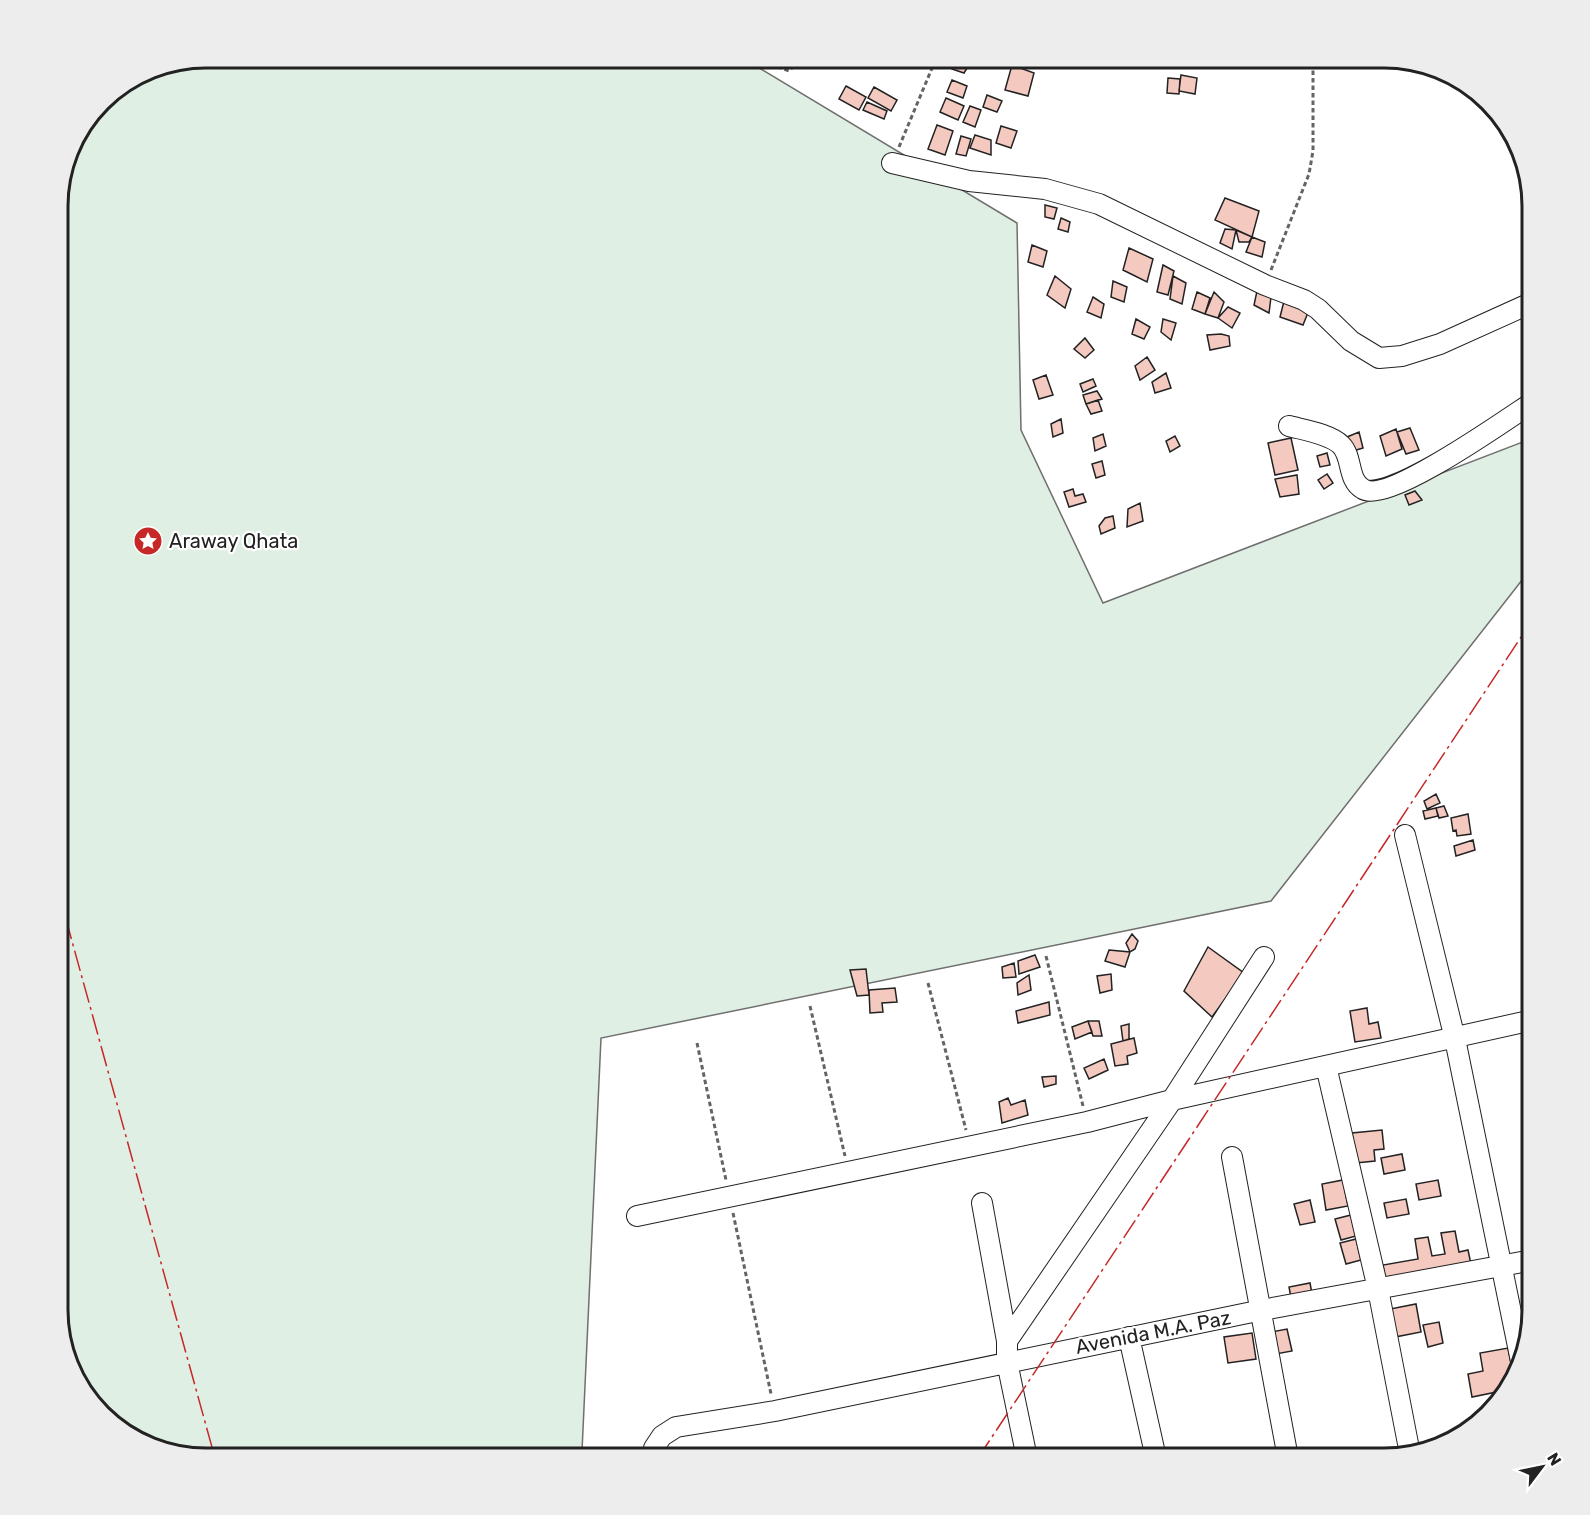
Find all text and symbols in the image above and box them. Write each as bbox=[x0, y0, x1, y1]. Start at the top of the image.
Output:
place icon: Araway Qhata bbox=[132, 525, 164, 557]
place label: Araway Qhata bbox=[169, 529, 298, 553]
street label: Avenida M.A. Paz bbox=[1073, 1305, 1233, 1359]
north arrow bbox=[1512, 1437, 1572, 1497]
text: N bbox=[1543, 1449, 1565, 1469]

